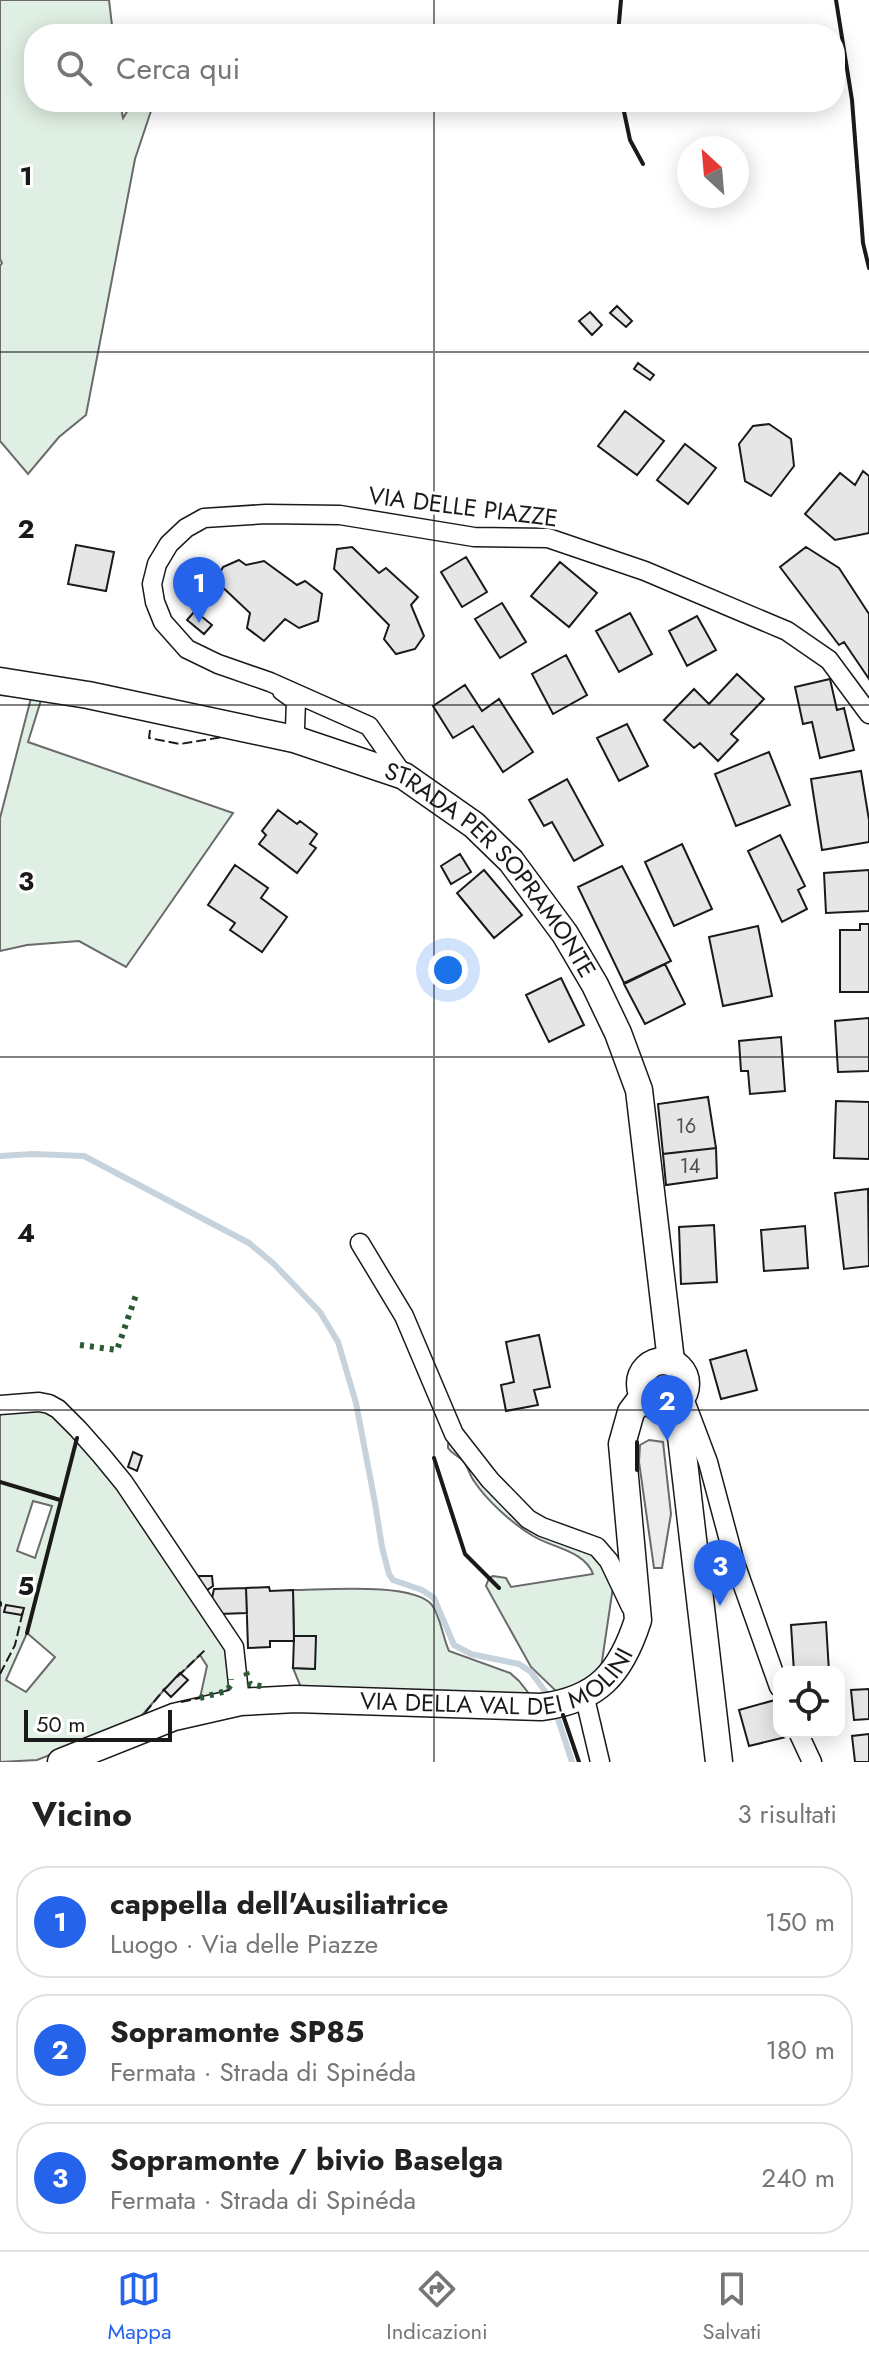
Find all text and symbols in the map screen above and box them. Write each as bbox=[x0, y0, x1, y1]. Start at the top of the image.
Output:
search box bbox=[24, 24, 845, 112]
icon: search bbox=[52, 46, 96, 90]
text: Cerca qui bbox=[116, 47, 240, 90]
north arrow bbox=[677, 136, 749, 208]
text: 1 bbox=[19, 157, 33, 195]
street label: VIA DELLE PIAZZE bbox=[366, 478, 560, 535]
text: 2 bbox=[17, 510, 35, 548]
pin: 1 bbox=[173, 557, 225, 623]
street label: STRADA PER SOPRAMONTE bbox=[380, 753, 605, 984]
text: 3 bbox=[18, 862, 34, 900]
your location bbox=[428, 950, 468, 990]
house number: 16 bbox=[676, 1112, 696, 1141]
house number: 14 bbox=[680, 1152, 701, 1181]
text: 4 bbox=[17, 1214, 35, 1252]
pin: 2 bbox=[641, 1375, 693, 1441]
pin: 3 bbox=[694, 1540, 746, 1606]
text: 5 bbox=[18, 1567, 34, 1605]
street label: VIA DELLA VAL DEI MOLINI bbox=[359, 1642, 642, 1724]
map controls bbox=[773, 1666, 845, 1738]
button: locate bbox=[773, 1666, 845, 1738]
scale bar bbox=[24, 1706, 172, 1742]
text: 50 m bbox=[36, 1708, 85, 1740]
text: Vicino bbox=[32, 1790, 132, 1839]
text: 3 risultati bbox=[737, 1795, 837, 1833]
text: cappella dell'Ausiliatrice bbox=[110, 1882, 449, 1925]
text: 1 bbox=[53, 1903, 67, 1941]
text: 150 m bbox=[765, 1903, 835, 1941]
text: Luogo · Via delle Piazze bbox=[110, 1925, 378, 1963]
text: Sopramonte SP85 bbox=[110, 2010, 364, 2053]
text: 2 bbox=[51, 2031, 69, 2069]
text: 180 m bbox=[765, 2031, 835, 2069]
text: Fermata · Strada di Spinéda bbox=[110, 2053, 416, 2091]
text: Sopramonte / bivio Baselga bbox=[110, 2138, 503, 2181]
text: 3 bbox=[52, 2159, 68, 2197]
text: 240 m bbox=[761, 2159, 835, 2197]
text: Fermata · Strada di Spinéda bbox=[110, 2181, 416, 2219]
tab: Mappa bbox=[107, 2267, 172, 2347]
tab: Indicazioni bbox=[386, 2267, 488, 2347]
tab: Salvati bbox=[703, 2267, 762, 2347]

